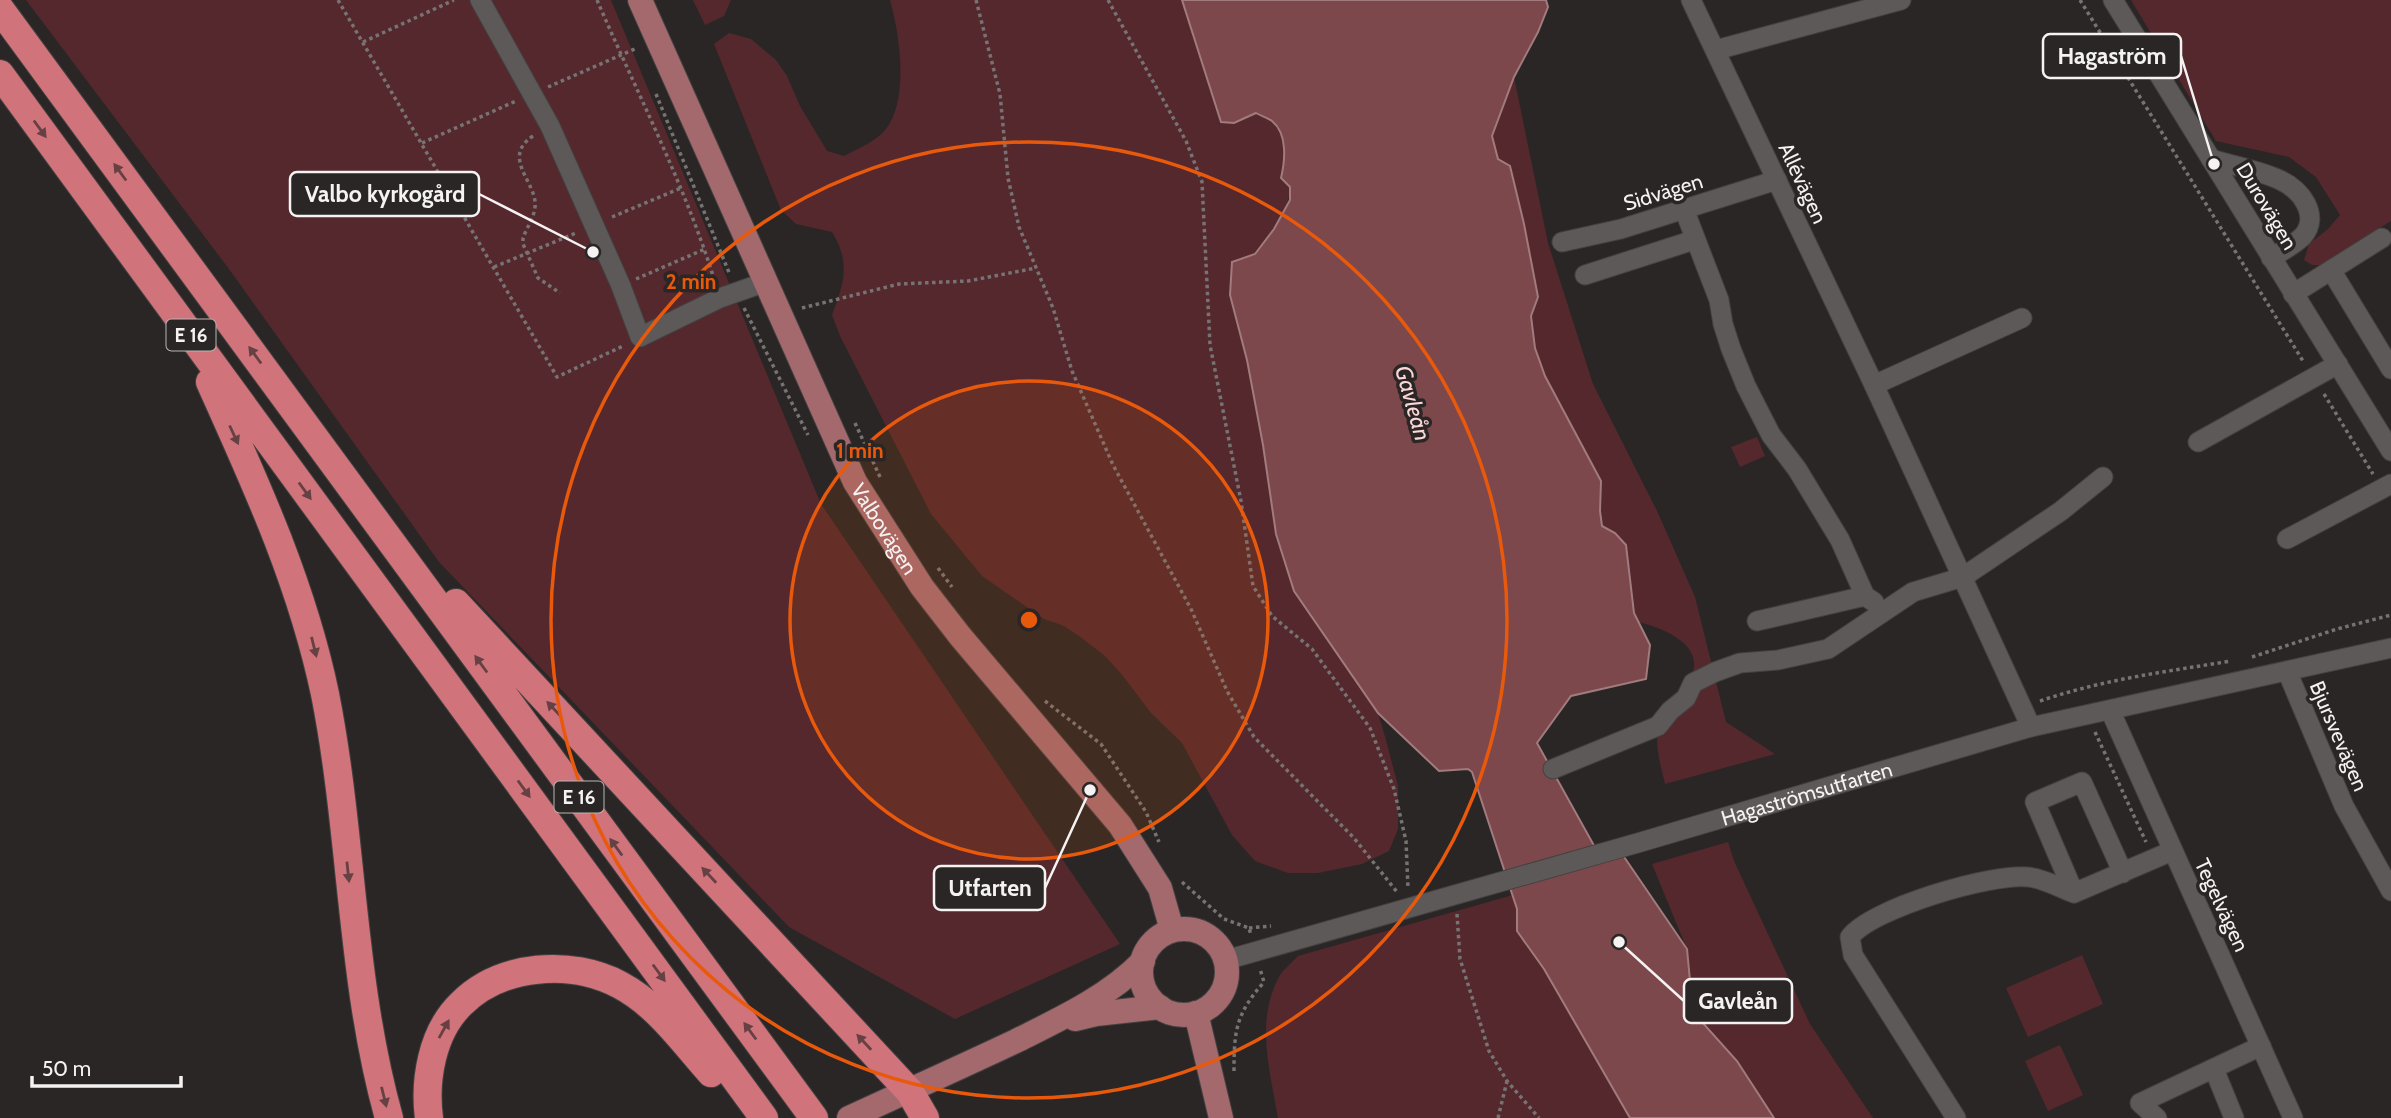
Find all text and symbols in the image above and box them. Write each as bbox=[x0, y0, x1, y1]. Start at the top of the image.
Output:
callout: Hagaström bbox=[2043, 34, 2181, 78]
text: Hagaström bbox=[2057, 42, 2167, 70]
one-way arrow bbox=[33, 120, 47, 138]
street label: Allévägen bbox=[1773, 139, 1833, 227]
street label: Durovägen bbox=[2231, 158, 2303, 254]
one-way arrow bbox=[113, 163, 127, 181]
street label: Sidvägen bbox=[1620, 168, 1706, 216]
callout: Valbo kyrkogård bbox=[290, 172, 479, 216]
text: Valbo kyrkogård bbox=[305, 180, 465, 208]
text: 2 min bbox=[666, 269, 716, 294]
road number: E 16 bbox=[166, 320, 216, 350]
one-way arrow bbox=[248, 346, 262, 364]
water label: Gavleån bbox=[1389, 362, 1437, 444]
one-way arrow bbox=[228, 425, 240, 445]
text: 1 min bbox=[836, 438, 884, 463]
street label: Valbovägen bbox=[846, 478, 923, 579]
one-way arrow bbox=[298, 482, 312, 500]
centre of rings bbox=[1017, 608, 1041, 632]
one-way arrow bbox=[309, 637, 320, 659]
one-way arrow bbox=[475, 655, 489, 673]
street label: Bjursvevägen bbox=[2304, 677, 2373, 795]
one-way arrow bbox=[546, 701, 562, 718]
street label: Hagaströmsutfarten bbox=[1718, 756, 1895, 830]
one-way arrow bbox=[517, 780, 531, 798]
road number: E 16 bbox=[554, 782, 604, 812]
one-way arrow bbox=[609, 838, 623, 857]
street label: Tegelvägen bbox=[2190, 855, 2254, 955]
one-way arrow bbox=[343, 861, 354, 883]
callout: Utfarten bbox=[934, 866, 1045, 910]
one-way arrow bbox=[701, 867, 717, 884]
text: Utfarten bbox=[948, 874, 1032, 902]
one-way arrow bbox=[651, 964, 665, 982]
callout: Gavleån bbox=[1684, 979, 1792, 1023]
text: Gavleån bbox=[1698, 987, 1778, 1015]
one-way arrow bbox=[438, 1018, 450, 1038]
one-way arrow bbox=[744, 1022, 758, 1040]
one-way arrow bbox=[856, 1034, 872, 1051]
scale bar bbox=[32, 1044, 180, 1088]
text: 50 m bbox=[42, 1056, 91, 1081]
one-way arrow bbox=[379, 1086, 390, 1108]

